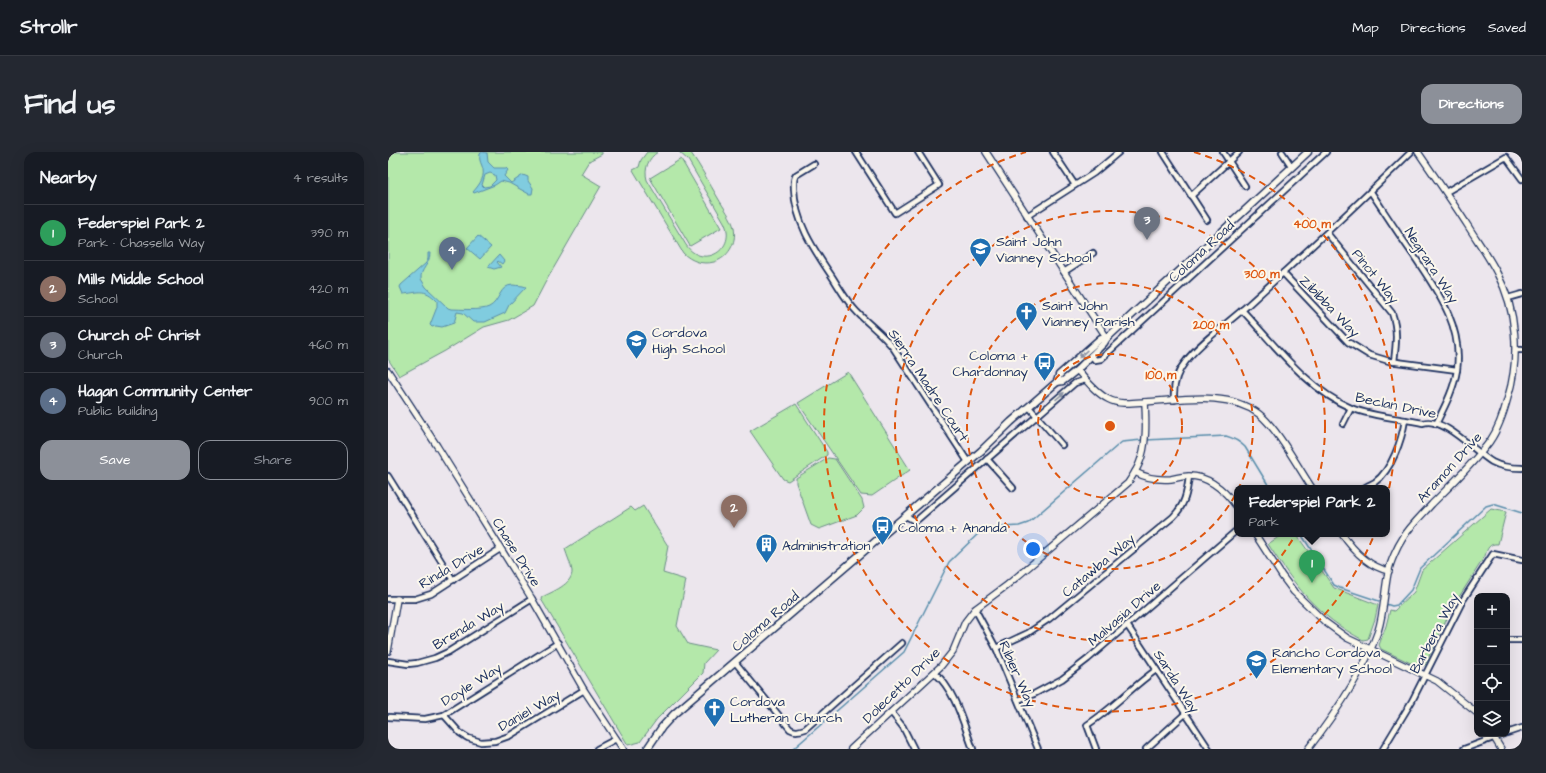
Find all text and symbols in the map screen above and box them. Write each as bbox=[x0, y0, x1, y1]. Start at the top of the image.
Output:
text: Strollr bbox=[20, 14, 78, 41]
text: Map bbox=[1352, 18, 1379, 38]
text: Directions bbox=[1401, 18, 1466, 38]
text: Saved bbox=[1488, 18, 1526, 38]
button: Directions bbox=[1421, 84, 1522, 124]
text: Find us bbox=[24, 85, 115, 124]
text: Nearby bbox=[40, 166, 97, 190]
text: 4 results bbox=[293, 169, 348, 187]
pin: 3 bbox=[1134, 207, 1160, 240]
text: Federspiel Park 2 bbox=[78, 213, 205, 234]
street label: Coloma Road bbox=[1164, 216, 1239, 288]
text: 400 m bbox=[1293, 216, 1331, 233]
text: 1 bbox=[52, 224, 54, 242]
text: 390 m bbox=[310, 224, 348, 242]
street label: Negrara Way bbox=[1399, 224, 1463, 308]
place label: Saint John Vianney School bbox=[996, 232, 1092, 268]
text: Park · Chassella Way bbox=[78, 234, 205, 252]
school or university icon: Saint John Vianney School bbox=[967, 236, 993, 269]
pin: 4 bbox=[439, 237, 465, 270]
street label: Pinot Way bbox=[1347, 245, 1404, 308]
text: 300 m bbox=[1243, 266, 1280, 283]
text: Mills Middle School bbox=[78, 269, 203, 290]
street label: Zibibba Way bbox=[1294, 271, 1364, 342]
text: 2 bbox=[49, 280, 57, 298]
text: 420 m bbox=[308, 280, 348, 298]
text: School bbox=[78, 290, 118, 308]
place label: Saint John Vianney Parish bbox=[1042, 296, 1135, 332]
church icon: Saint John Vianney Parish bbox=[1014, 300, 1040, 333]
text: 200 m bbox=[1192, 317, 1230, 334]
place label: Cordova High School bbox=[652, 323, 725, 359]
text: Church of Christ bbox=[78, 325, 200, 346]
street label: Sierra Madre Court bbox=[883, 325, 974, 446]
school or university icon: Cordova High School bbox=[624, 327, 650, 360]
text: 3 bbox=[50, 336, 56, 354]
text: 460 m bbox=[307, 336, 348, 354]
text: Church bbox=[78, 346, 122, 364]
place label: Coloma + Chardonnay bbox=[952, 346, 1029, 382]
one-way arrow bbox=[1078, 349, 1088, 359]
bus stop icon: Coloma + Chardonnay bbox=[1031, 350, 1057, 383]
text: 100 m bbox=[1146, 367, 1177, 384]
text: Hagan Community Center bbox=[78, 381, 252, 402]
street label: Beclan Drive bbox=[1354, 388, 1438, 424]
one-way arrow bbox=[1055, 391, 1065, 400]
text: 4 bbox=[49, 392, 57, 410]
text: 900 m bbox=[309, 392, 348, 410]
text: Public building bbox=[78, 402, 157, 420]
centre of rings bbox=[1103, 419, 1117, 433]
street label: Aramon Drive bbox=[1413, 428, 1487, 507]
button: Save bbox=[40, 440, 190, 480]
button: Share bbox=[198, 440, 348, 480]
popup bbox=[1234, 485, 1390, 537]
text: Federspiel Park 2 bbox=[1249, 492, 1375, 513]
pin: 2 bbox=[721, 495, 747, 528]
text: Park bbox=[1249, 513, 1279, 531]
street label: Chase Drive bbox=[487, 514, 546, 591]
bus stop icon: Coloma + Ananda bbox=[870, 514, 896, 547]
place label: Coloma + Ananda bbox=[898, 518, 1007, 538]
street label: Catawba Way bbox=[1058, 529, 1140, 602]
building icon: Administration bbox=[754, 532, 780, 565]
place label: Administration bbox=[782, 536, 870, 556]
street label: Rinda Drive bbox=[415, 539, 488, 594]
your location bbox=[1023, 539, 1043, 559]
pin: 1 bbox=[1299, 550, 1325, 583]
street label: Malvasia Drive bbox=[1084, 576, 1166, 651]
street label: Coloma Road bbox=[728, 587, 804, 657]
street label: Barbera Way bbox=[1405, 589, 1465, 677]
map controls bbox=[1474, 593, 1510, 737]
button: + bbox=[1474, 593, 1510, 629]
street label: Brenda Way bbox=[429, 596, 508, 655]
button: − bbox=[1474, 629, 1510, 665]
street label: Ribier Way bbox=[994, 638, 1041, 711]
street label: Dolecetto Drive bbox=[858, 643, 946, 728]
place label: Rancho Cordova Elementary School bbox=[1272, 643, 1392, 679]
street label: Sarda Way bbox=[1148, 646, 1204, 717]
school or university icon: Rancho Cordova Elementary School bbox=[1244, 647, 1270, 680]
street label: Doyle Way bbox=[437, 658, 506, 711]
button: locate bbox=[1474, 665, 1510, 701]
street label: Daniel Way bbox=[495, 685, 565, 737]
place label: Cordova Lutheran Church bbox=[730, 692, 842, 728]
church icon: Cordova Lutheran Church bbox=[701, 696, 727, 729]
button: layers bbox=[1474, 701, 1510, 737]

